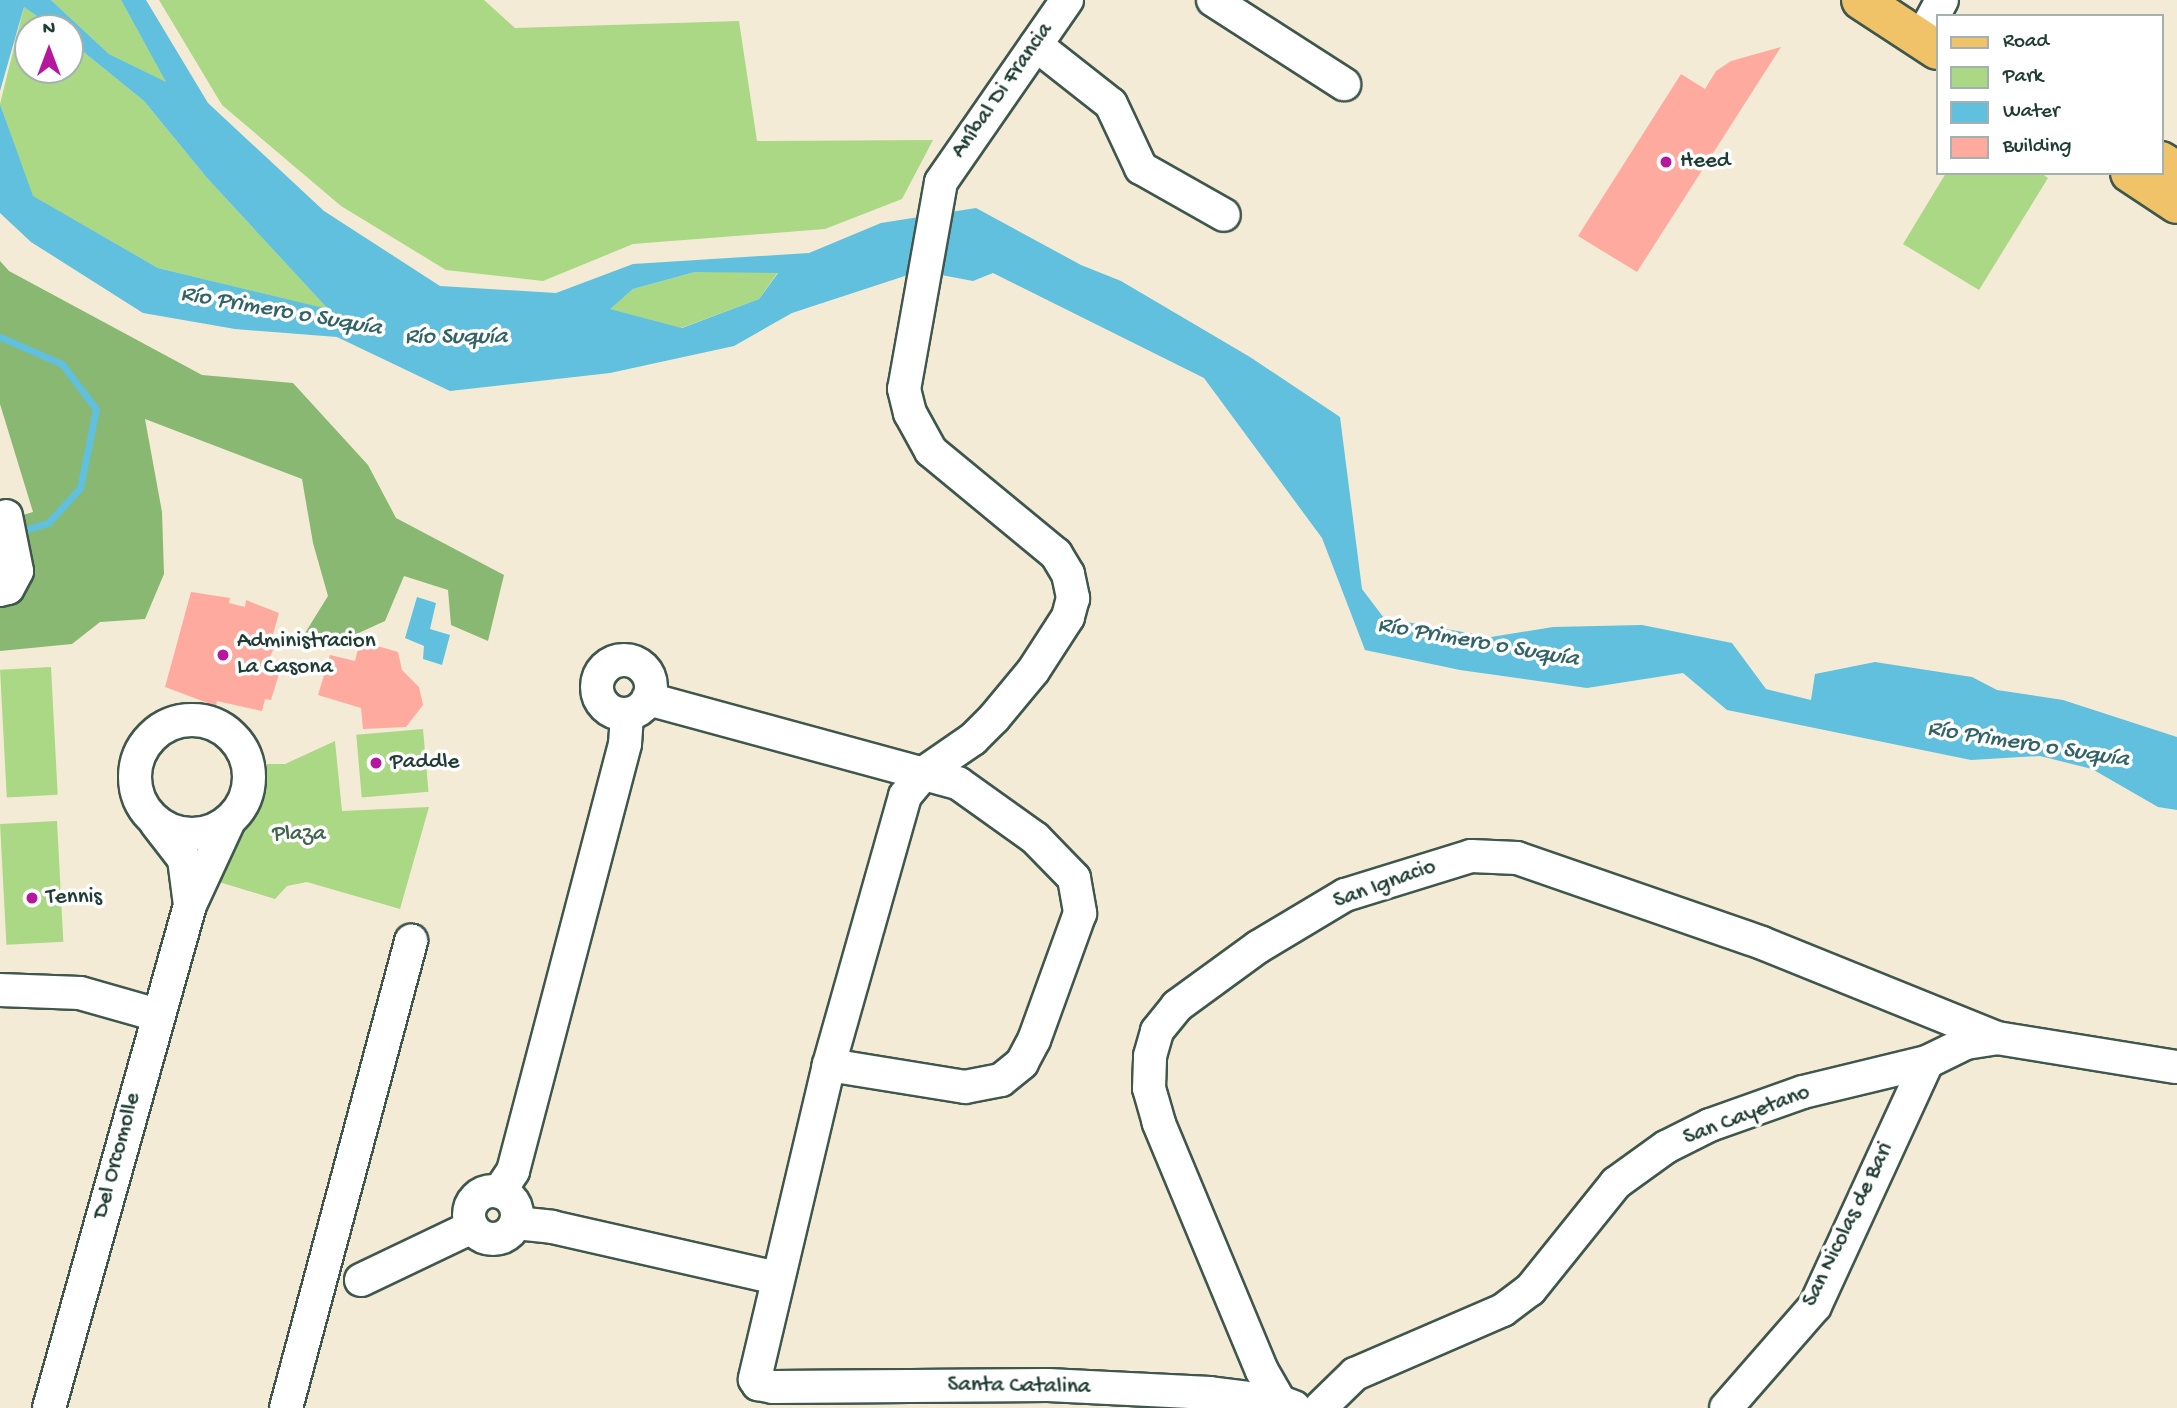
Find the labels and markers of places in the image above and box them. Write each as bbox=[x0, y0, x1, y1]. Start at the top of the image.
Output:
place label: Heed bbox=[1680, 148, 1730, 176]
marker: Heed bbox=[1658, 154, 1674, 170]
place label: Administracion La Casona bbox=[237, 628, 376, 682]
marker: Administracion La Casona bbox=[215, 647, 231, 663]
place label: Paddle bbox=[390, 749, 459, 777]
marker: Paddle bbox=[368, 755, 384, 771]
place label: Tennis bbox=[46, 884, 102, 912]
marker: Tennis bbox=[24, 890, 40, 906]

